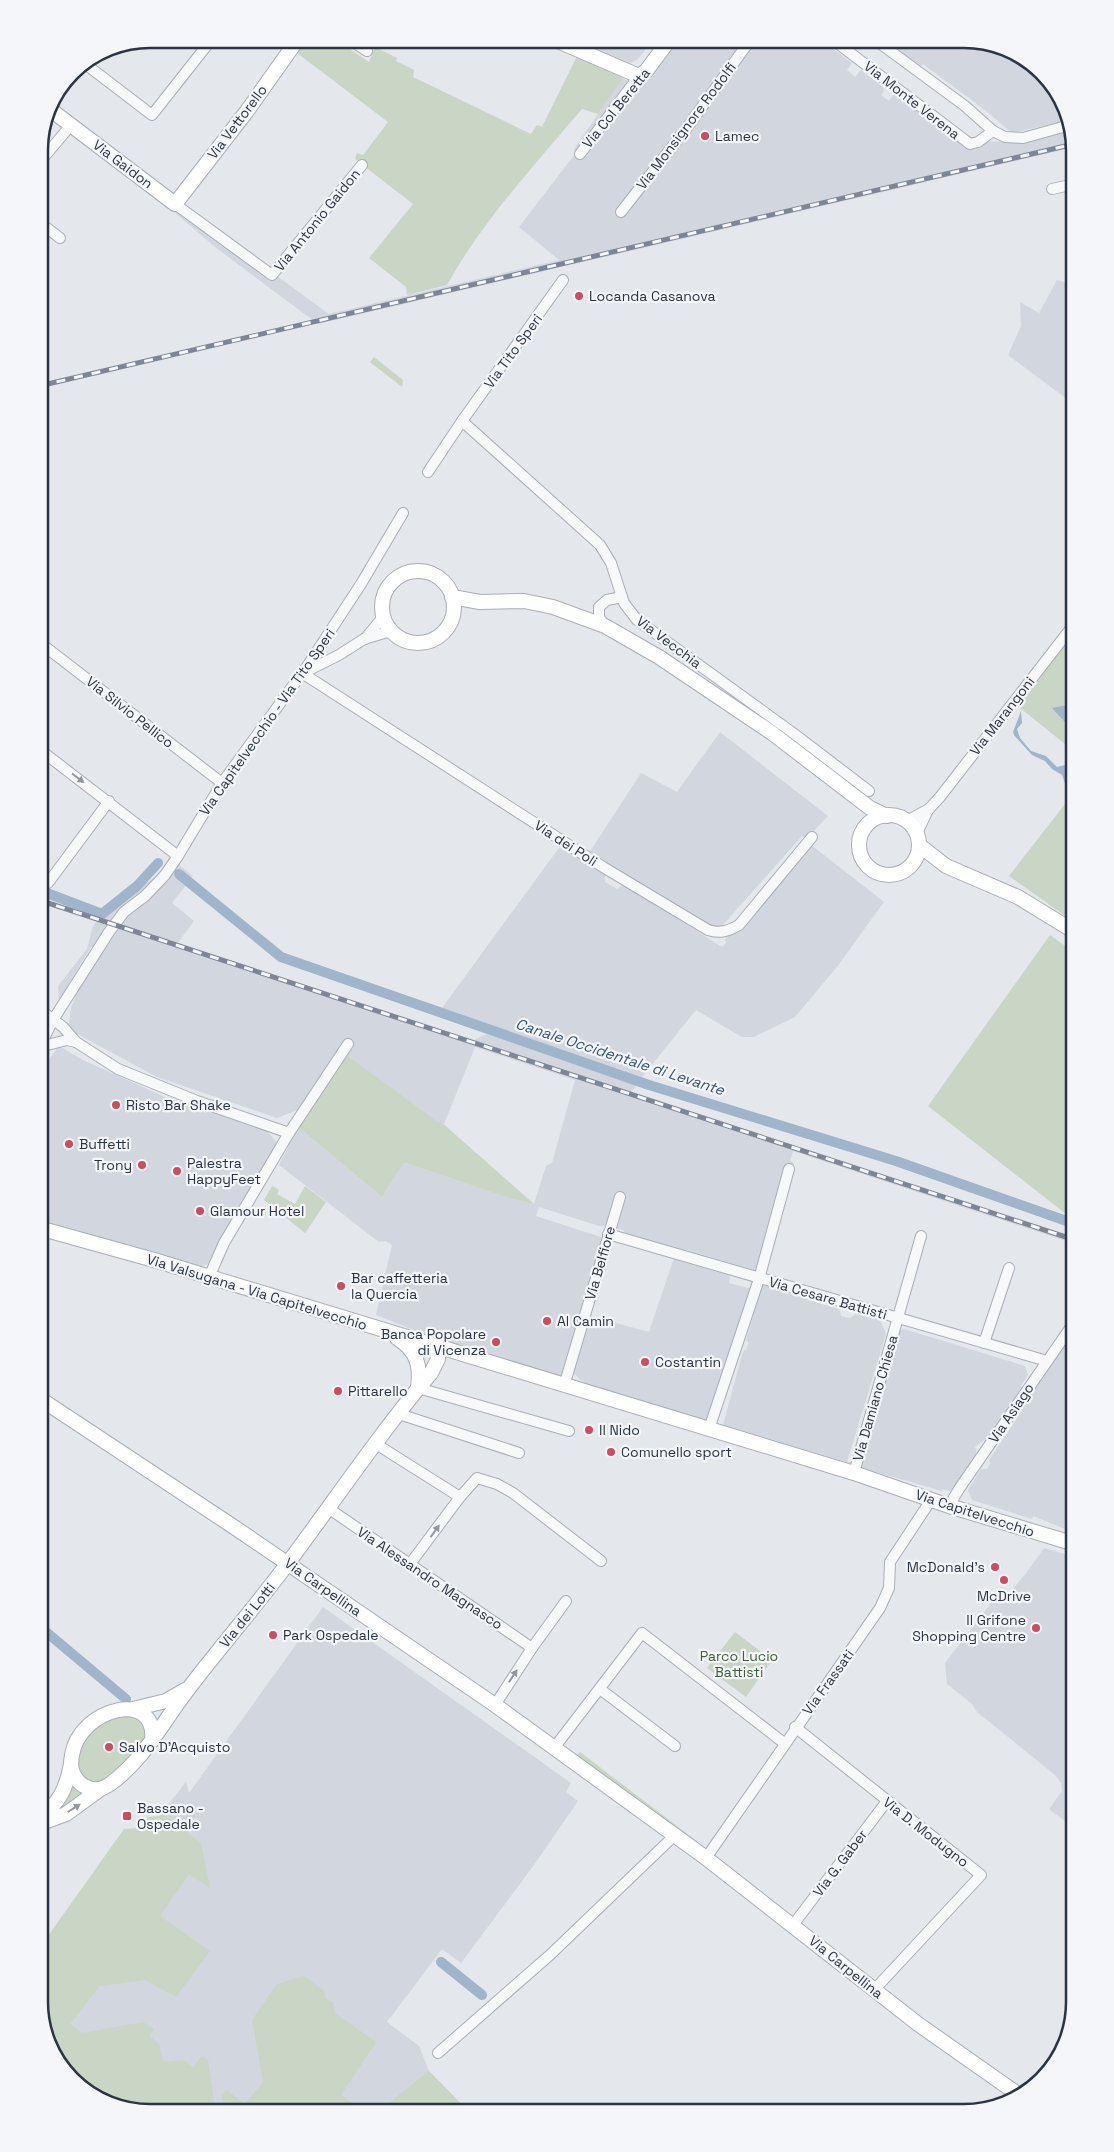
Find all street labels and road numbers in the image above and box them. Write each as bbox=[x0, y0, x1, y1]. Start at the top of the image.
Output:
street label: Via Monte Verena bbox=[860, 57, 964, 143]
street label: Via Monsignore Rodolfi bbox=[632, 59, 740, 193]
street label: Via Col Beretta bbox=[578, 64, 654, 152]
street label: Via Vettorello bbox=[203, 81, 271, 163]
street label: Via Gaidon bbox=[89, 136, 157, 192]
street label: Via Antonio Gaidon bbox=[270, 165, 364, 275]
street label: Via Tito Speri bbox=[480, 310, 546, 392]
street label: Via Vecchia bbox=[633, 612, 705, 672]
street label: Via Capitelvecchio - Via Tito Speri bbox=[195, 625, 339, 819]
street label: Via Silvio Pellico bbox=[83, 672, 177, 752]
street label: Via Marangoni bbox=[966, 673, 1038, 759]
street label: Via dei Poli bbox=[531, 816, 601, 870]
street label: Via Belfiore bbox=[581, 1224, 619, 1302]
street label: Via Valsugana - Via Capitelvecchio bbox=[145, 1250, 369, 1334]
street label: Via Cesare Battisti bbox=[767, 1273, 889, 1323]
street label: Via Damiano Chiesa bbox=[848, 1333, 902, 1463]
street label: Via Asiago bbox=[984, 1379, 1038, 1447]
street label: Via Capitelvecchio bbox=[913, 1485, 1037, 1541]
street label: Via Alessandro Magnasco bbox=[354, 1523, 506, 1633]
street label: Via Carpellina bbox=[281, 1554, 365, 1620]
street label: Via dei Lotti bbox=[215, 1579, 279, 1651]
street label: Via Frassati bbox=[798, 1646, 858, 1718]
street label: Via D. Modugno bbox=[880, 1793, 972, 1871]
street label: Via G. Gaber bbox=[809, 1826, 871, 1900]
street label: Via Carpellina bbox=[805, 1932, 887, 2002]

